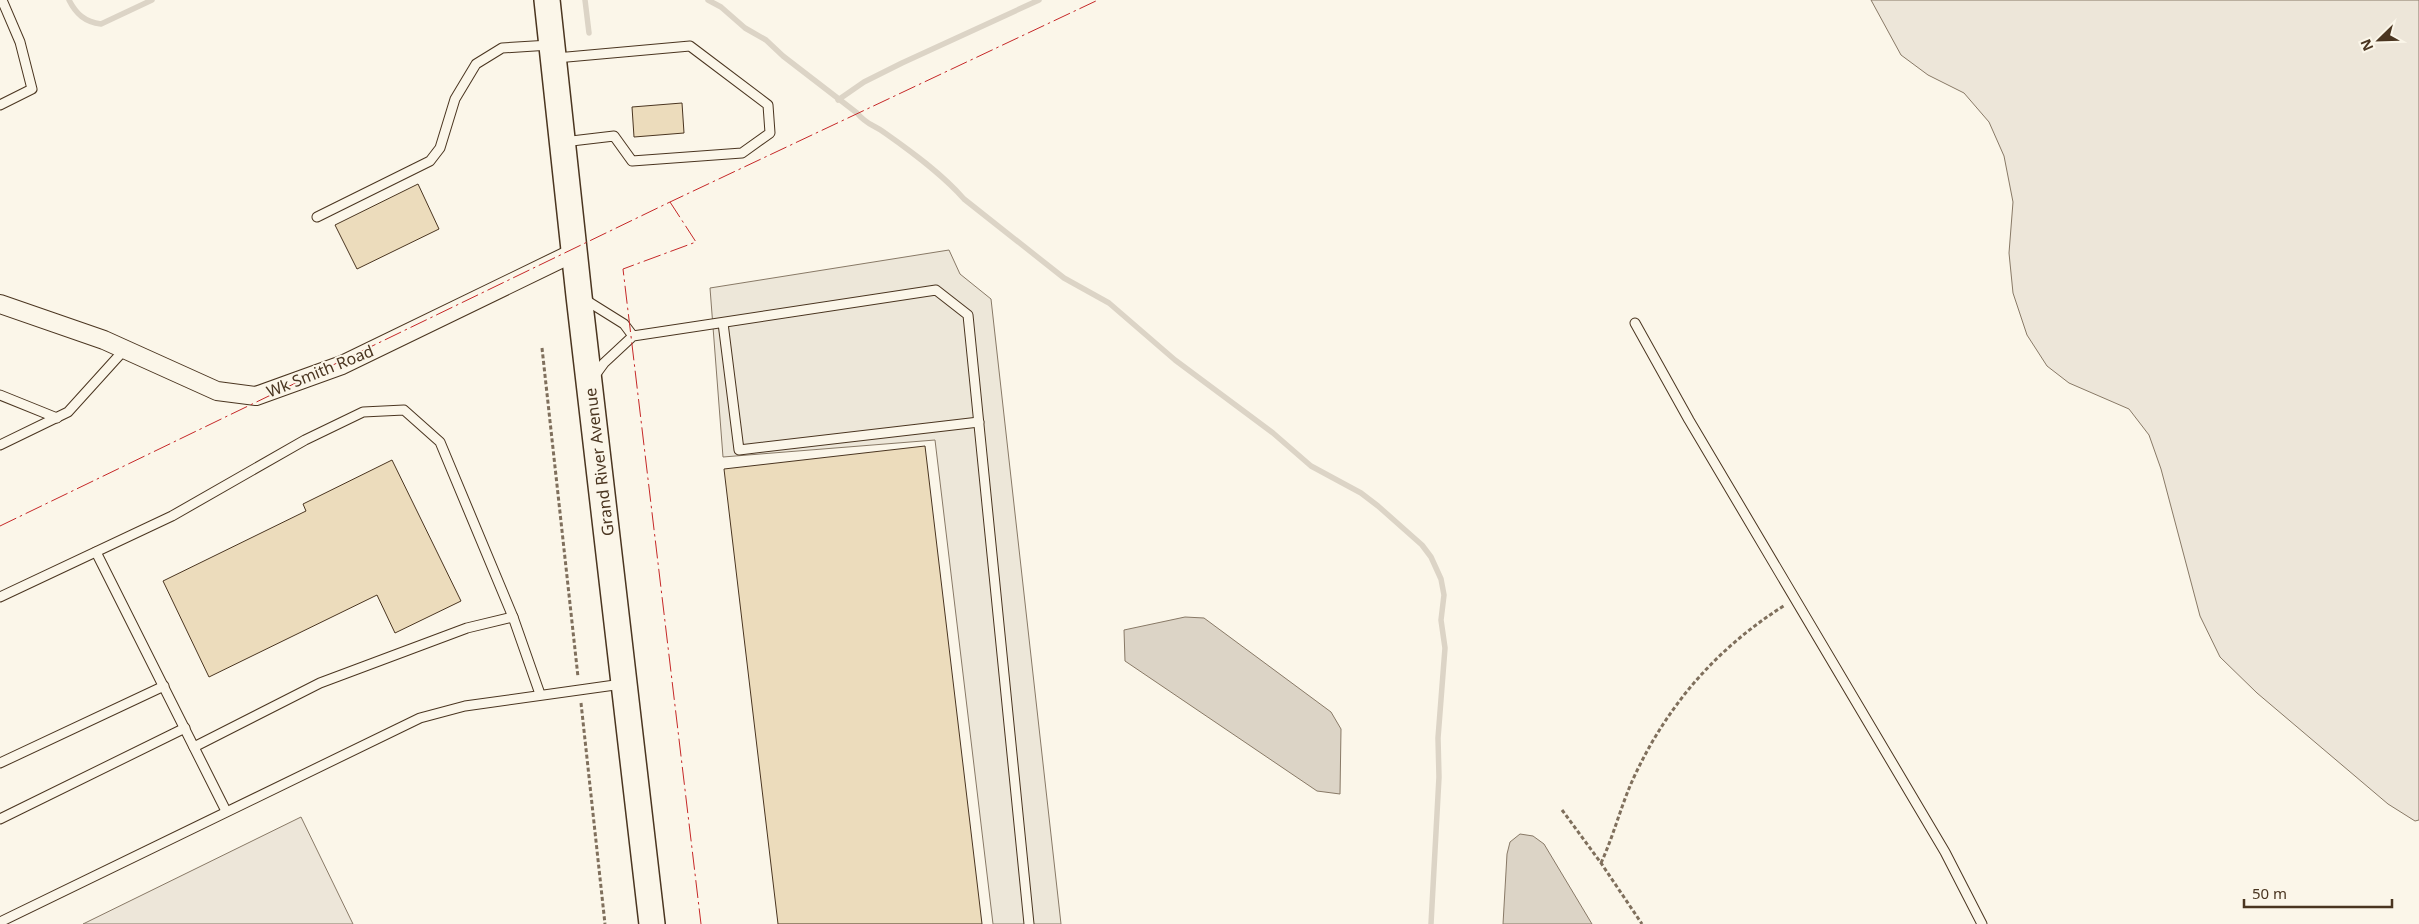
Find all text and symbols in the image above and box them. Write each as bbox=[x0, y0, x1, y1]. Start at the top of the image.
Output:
north arrow bbox=[2354, 15, 2404, 65]
text: N bbox=[2356, 36, 2378, 54]
street label: Wk Smith Road bbox=[263, 339, 377, 403]
street label: Grand River Avenue bbox=[579, 387, 619, 537]
scale bar bbox=[2244, 876, 2392, 908]
text: 50 m bbox=[2252, 883, 2287, 903]

